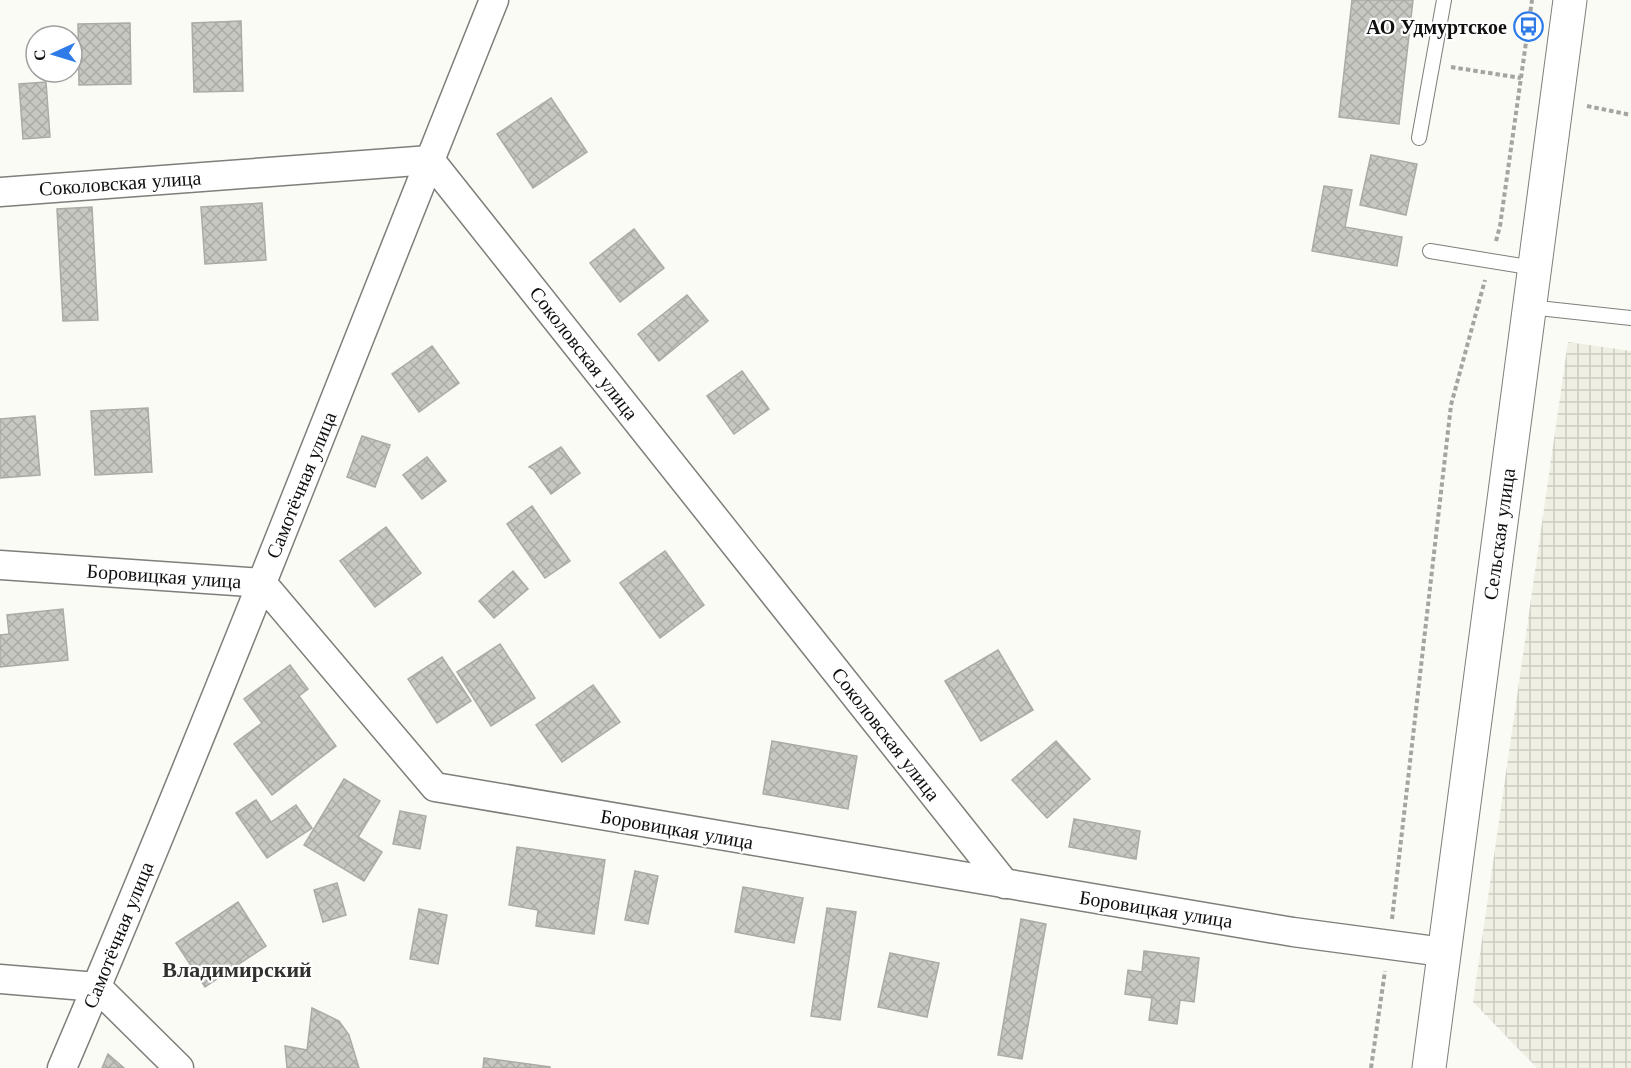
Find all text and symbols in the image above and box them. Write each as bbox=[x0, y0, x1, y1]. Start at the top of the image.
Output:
bus stop icon: АО Удмуртское bbox=[1512, 11, 1544, 43]
place label: АО Удмуртское bbox=[1366, 15, 1507, 39]
north arrow bbox=[24, 24, 84, 84]
text: С bbox=[29, 49, 49, 62]
street label: Соколовская улица bbox=[38, 165, 202, 201]
street label: Соколовская улица bbox=[524, 282, 644, 425]
street label: Самотёчная улица bbox=[261, 408, 341, 562]
street label: Сельская улица bbox=[1478, 466, 1520, 602]
street label: Боровицкая улица bbox=[86, 559, 242, 593]
street label: Соколовская улица bbox=[826, 663, 946, 806]
street label: Боровицкая улица bbox=[599, 804, 756, 854]
street label: Самотёчная улица bbox=[78, 858, 158, 1012]
street label: Боровицкая улица bbox=[1078, 885, 1235, 933]
district label: Владимирский bbox=[162, 956, 312, 983]

